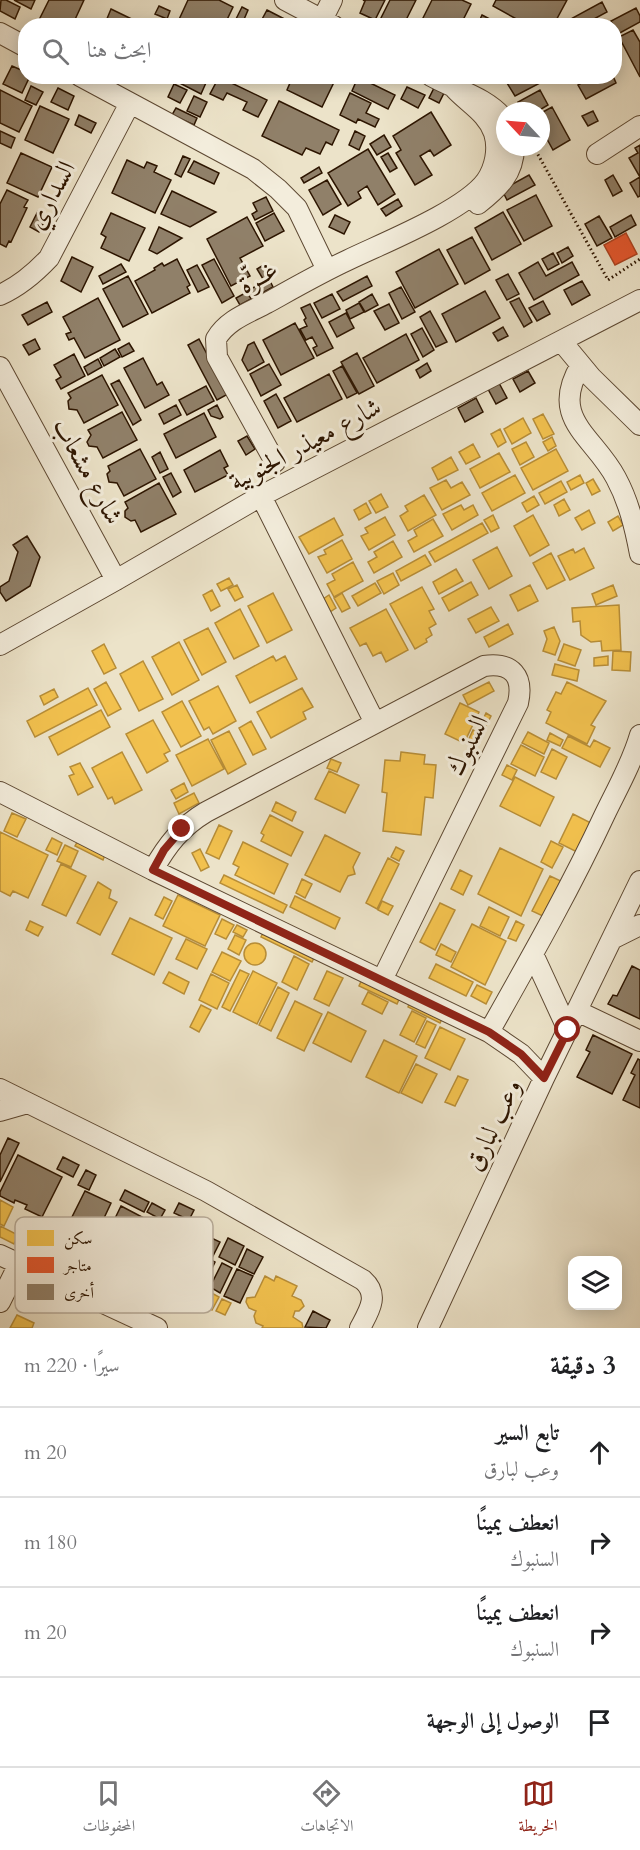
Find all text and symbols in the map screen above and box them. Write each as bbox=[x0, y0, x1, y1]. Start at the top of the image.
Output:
search box bbox=[18, 18, 622, 84]
icon: search bbox=[39, 35, 72, 68]
text: ابحث هنا bbox=[87, 35, 152, 65]
north arrow bbox=[496, 102, 550, 156]
street label: السداري bbox=[18, 155, 86, 237]
street label: غــرّة bbox=[231, 251, 284, 302]
street label: شارع معيذر الجنوبية bbox=[223, 389, 389, 502]
street label: شارع مشعاب bbox=[41, 412, 132, 532]
street label: السنبوك bbox=[437, 709, 497, 781]
route end bbox=[168, 815, 194, 841]
route start bbox=[554, 1016, 580, 1042]
street label: وعب لبارق bbox=[456, 1073, 530, 1177]
legend bbox=[15, 1217, 213, 1313]
text: سكن bbox=[64, 1228, 92, 1250]
text: متاجر bbox=[62, 1255, 92, 1277]
map controls bbox=[568, 1256, 622, 1310]
button: layers bbox=[568, 1256, 622, 1310]
text: أخرى bbox=[64, 1281, 94, 1304]
text: 3 دقيقة bbox=[550, 1348, 616, 1383]
text: سيرًا · 220 m bbox=[24, 1352, 120, 1379]
text: تابع السير bbox=[496, 1418, 559, 1448]
icon: ahead bbox=[583, 1436, 616, 1469]
text: 20 m bbox=[24, 1439, 67, 1466]
text: وعب لبارق bbox=[484, 1456, 559, 1483]
text: انعطف يمينًا bbox=[476, 1508, 559, 1538]
icon: right bbox=[583, 1526, 616, 1559]
text: 180 m bbox=[24, 1529, 77, 1556]
text: السنبوك bbox=[510, 1546, 559, 1573]
text: انعطف يمينًا bbox=[476, 1598, 559, 1628]
icon: right bbox=[583, 1616, 616, 1649]
text: 20 m bbox=[24, 1619, 67, 1646]
text: السنبوك bbox=[510, 1636, 559, 1663]
text: الوصول إلى الوجهة bbox=[427, 1706, 559, 1736]
icon: arrive bbox=[583, 1706, 616, 1739]
tab: المحفوظات bbox=[83, 1777, 135, 1841]
tab: الاتجاهات bbox=[300, 1777, 354, 1841]
tab: الخريطة bbox=[519, 1777, 558, 1841]

